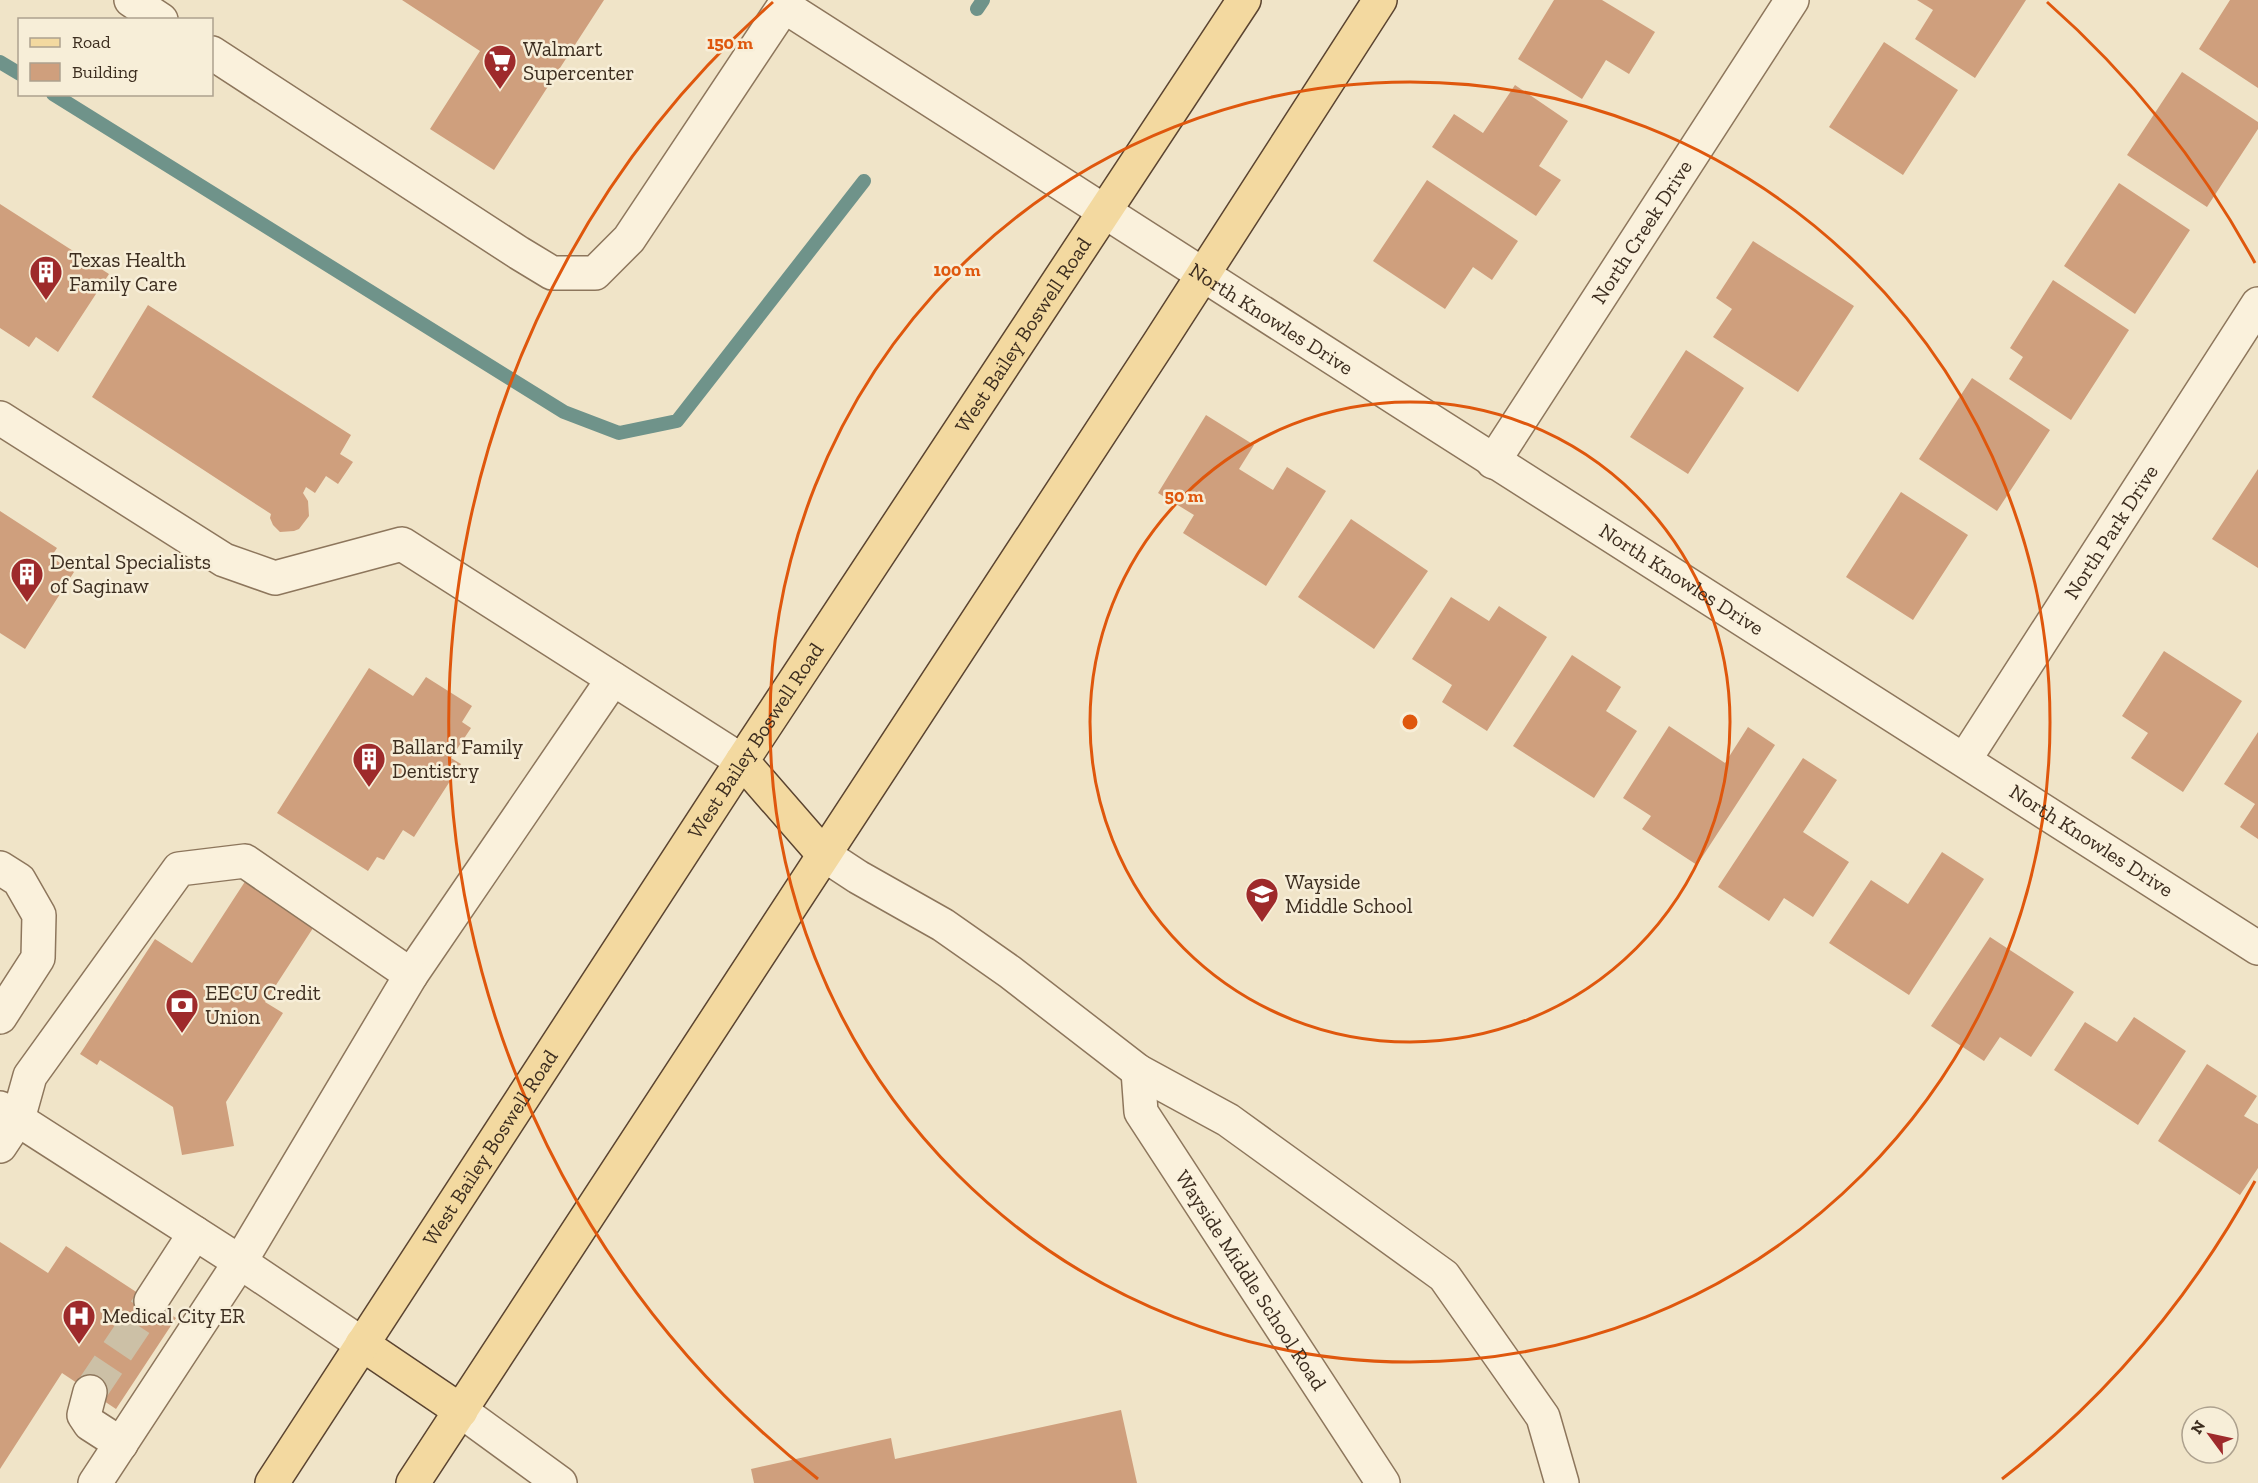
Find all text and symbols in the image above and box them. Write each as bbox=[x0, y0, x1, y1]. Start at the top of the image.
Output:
legend bbox=[18, 18, 213, 96]
text: Road bbox=[72, 31, 111, 53]
text: 150 m bbox=[707, 32, 753, 54]
place label: Walmart Supercenter bbox=[523, 36, 634, 85]
supermarket icon: Walmart Supercenter bbox=[482, 43, 518, 90]
text: Building bbox=[72, 61, 138, 83]
street label: North Creek Drive bbox=[1586, 155, 1697, 308]
street label: West Bailey Boswell Road bbox=[949, 232, 1096, 437]
place label: Texas Health Family Care bbox=[69, 247, 186, 296]
building icon: Texas Health Family Care bbox=[28, 254, 64, 301]
street label: North Knowles Drive bbox=[1185, 257, 1358, 380]
text: 100 m bbox=[933, 259, 981, 281]
street label: North Park Drive bbox=[2058, 460, 2163, 604]
text: 50 m bbox=[1165, 485, 1204, 507]
street label: North Knowles Drive bbox=[1595, 518, 1769, 640]
place label: Dental Specialists of Saginaw bbox=[50, 549, 211, 598]
building icon: Dental Specialists of Saginaw bbox=[9, 556, 45, 603]
street label: West Bailey Boswell Road bbox=[682, 638, 829, 843]
centre of rings bbox=[1400, 712, 1420, 732]
place label: Ballard Family Dentistry bbox=[392, 734, 523, 783]
building icon: Ballard Family Dentistry bbox=[351, 741, 387, 788]
street label: North Knowles Drive bbox=[2005, 779, 2178, 902]
place label: Wayside Middle School bbox=[1285, 869, 1413, 918]
school or university icon: Wayside Middle School bbox=[1244, 876, 1280, 923]
place label: EECU Credit Union bbox=[205, 980, 321, 1029]
bank icon: EECU Credit Union bbox=[164, 987, 200, 1034]
street label: West Bailey Boswell Road bbox=[417, 1044, 563, 1250]
street label: Wayside Middle School Road bbox=[1170, 1165, 1332, 1395]
hospital icon: Medical City ER bbox=[61, 1298, 97, 1345]
place label: Medical City ER bbox=[102, 1303, 245, 1328]
north arrow bbox=[2180, 1405, 2240, 1465]
text: N bbox=[2187, 1417, 2209, 1437]

